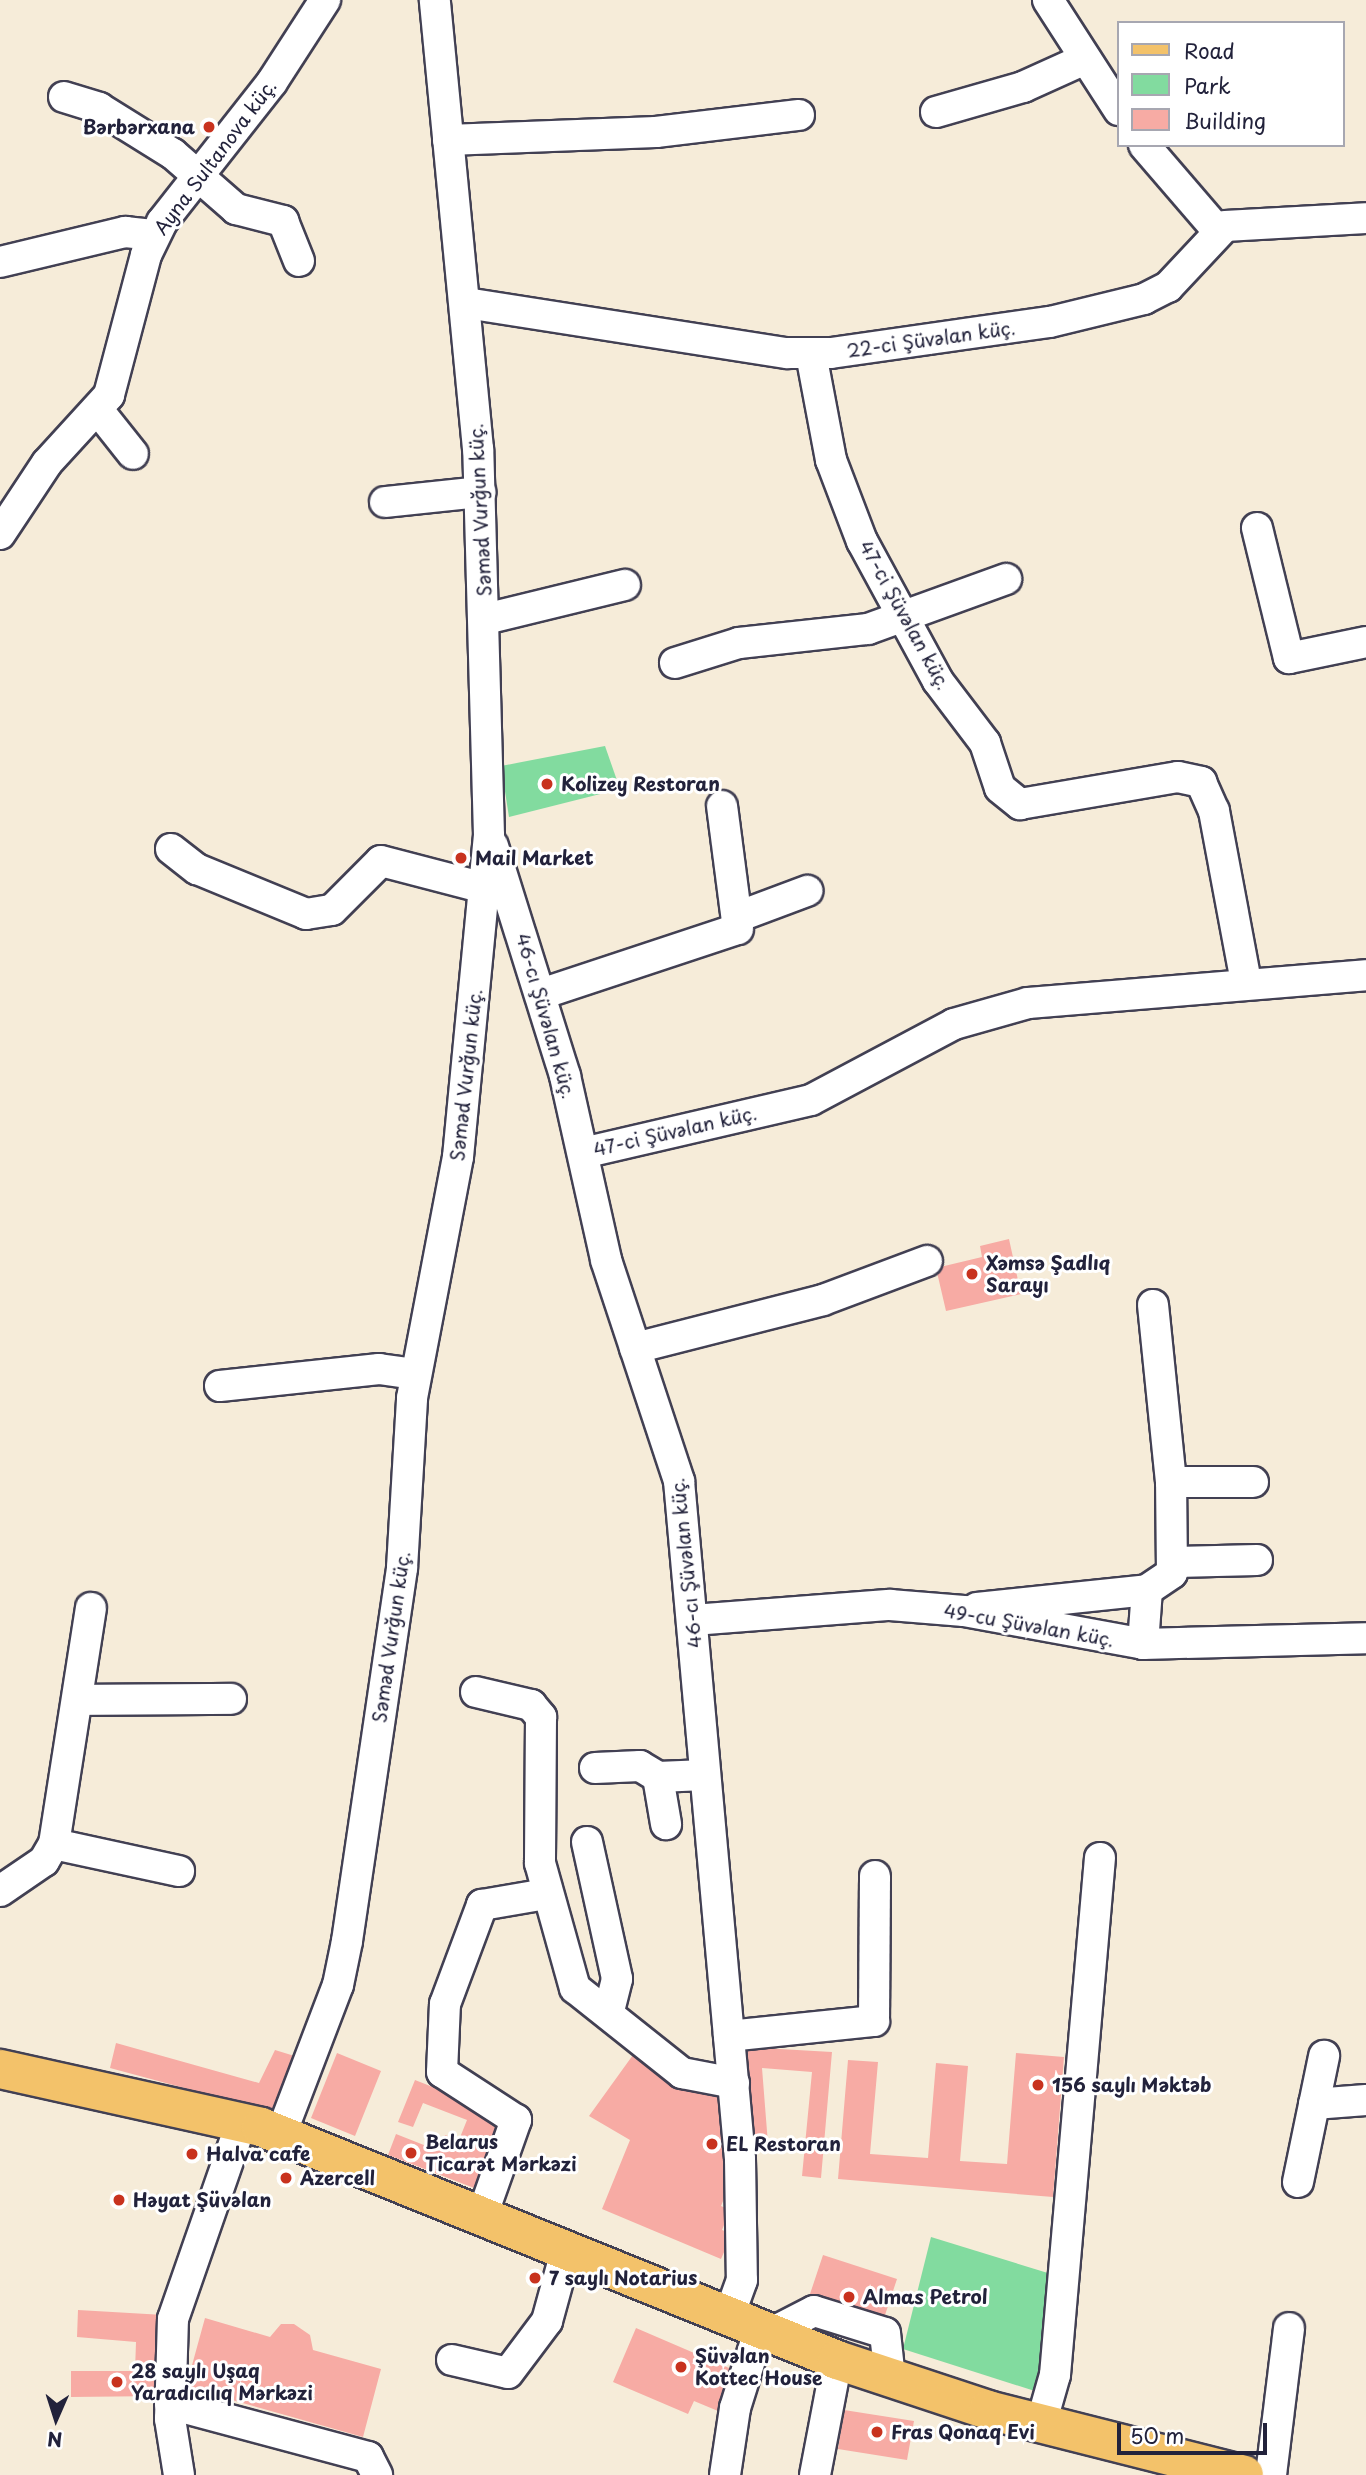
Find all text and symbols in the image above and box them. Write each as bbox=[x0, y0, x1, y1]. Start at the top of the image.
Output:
legend bbox=[1118, 21, 1345, 147]
text: Road bbox=[1184, 34, 1235, 66]
text: Park bbox=[1184, 69, 1231, 101]
street label: Ayna Sultanova küç. bbox=[149, 74, 281, 240]
text: Building bbox=[1184, 104, 1266, 136]
place label: Bərbərxana bbox=[83, 116, 195, 138]
marker: Bərbərxana bbox=[201, 119, 217, 135]
street label: 22-ci Şüvəlan küç. bbox=[845, 316, 1017, 362]
street label: Səməd Vurğun küç. bbox=[464, 422, 496, 598]
street label: 47-ci Şüvəlan küç. bbox=[854, 536, 956, 694]
place label: Kolizey Restoran bbox=[561, 773, 721, 795]
marker: Kolizey Restoran bbox=[539, 776, 555, 792]
place label: Mail Market bbox=[475, 847, 594, 869]
marker: Mail Market bbox=[453, 850, 469, 866]
street label: 46-cı Şüvəlan küç. bbox=[511, 930, 581, 1102]
street label: Səməd Vurğun küç. bbox=[446, 987, 486, 1163]
street label: 47-ci Şüvəlan küç. bbox=[591, 1101, 759, 1161]
place label: Xəmsə Şadlıq Sarayı bbox=[986, 1252, 1110, 1296]
marker: Xəmsə Şadlıq Sarayı bbox=[964, 1266, 980, 1282]
street label: 46-cı Şüvəlan küç. bbox=[666, 1477, 706, 1649]
street label: Səməd Vurğun küç. bbox=[368, 1549, 414, 1725]
street label: 49-cu Şüvəlan küç. bbox=[941, 1599, 1117, 1651]
place label: 156 saylı Məktəb bbox=[1052, 2074, 1213, 2096]
marker: 156 saylı Məktəb bbox=[1030, 2077, 1046, 2093]
place label: Belarus Ticarət Mərkəzi bbox=[425, 2131, 577, 2175]
place label: EL Restoran bbox=[726, 2133, 842, 2155]
marker: EL Restoran bbox=[704, 2136, 720, 2152]
place label: Halva cafe bbox=[206, 2143, 311, 2165]
marker: Belarus Ticarət Mərkəzi bbox=[403, 2145, 419, 2161]
marker: Halva cafe bbox=[184, 2146, 200, 2162]
place label: Azercell bbox=[300, 2167, 375, 2189]
marker: Azercell bbox=[278, 2170, 294, 2186]
place label: Həyat Şüvəlan bbox=[133, 2189, 271, 2211]
marker: Həyat Şüvəlan bbox=[111, 2192, 127, 2208]
place label: 7 saylı Notarius bbox=[549, 2267, 700, 2289]
marker: 7 saylı Notarius bbox=[527, 2270, 543, 2286]
place label: Almas Petrol bbox=[863, 2286, 986, 2308]
marker: Almas Petrol bbox=[841, 2289, 857, 2305]
place label: Şüvəlan Kottec House bbox=[695, 2345, 822, 2389]
marker: Şüvəlan Kottec House bbox=[673, 2359, 689, 2375]
place label: 28 saylı Uşaq Yaradıcılıq Mərkəzi bbox=[131, 2360, 314, 2404]
marker: 28 saylı Uşaq Yaradıcılıq Mərkəzi bbox=[109, 2374, 125, 2390]
north arrow bbox=[21, 2384, 91, 2454]
scale bar bbox=[1121, 2408, 1272, 2452]
text: 50 m bbox=[1130, 2419, 1184, 2451]
place label: Fras Qonaq Evi bbox=[891, 2421, 1035, 2443]
marker: Fras Qonaq Evi bbox=[869, 2424, 885, 2440]
text: N bbox=[47, 2426, 63, 2454]

